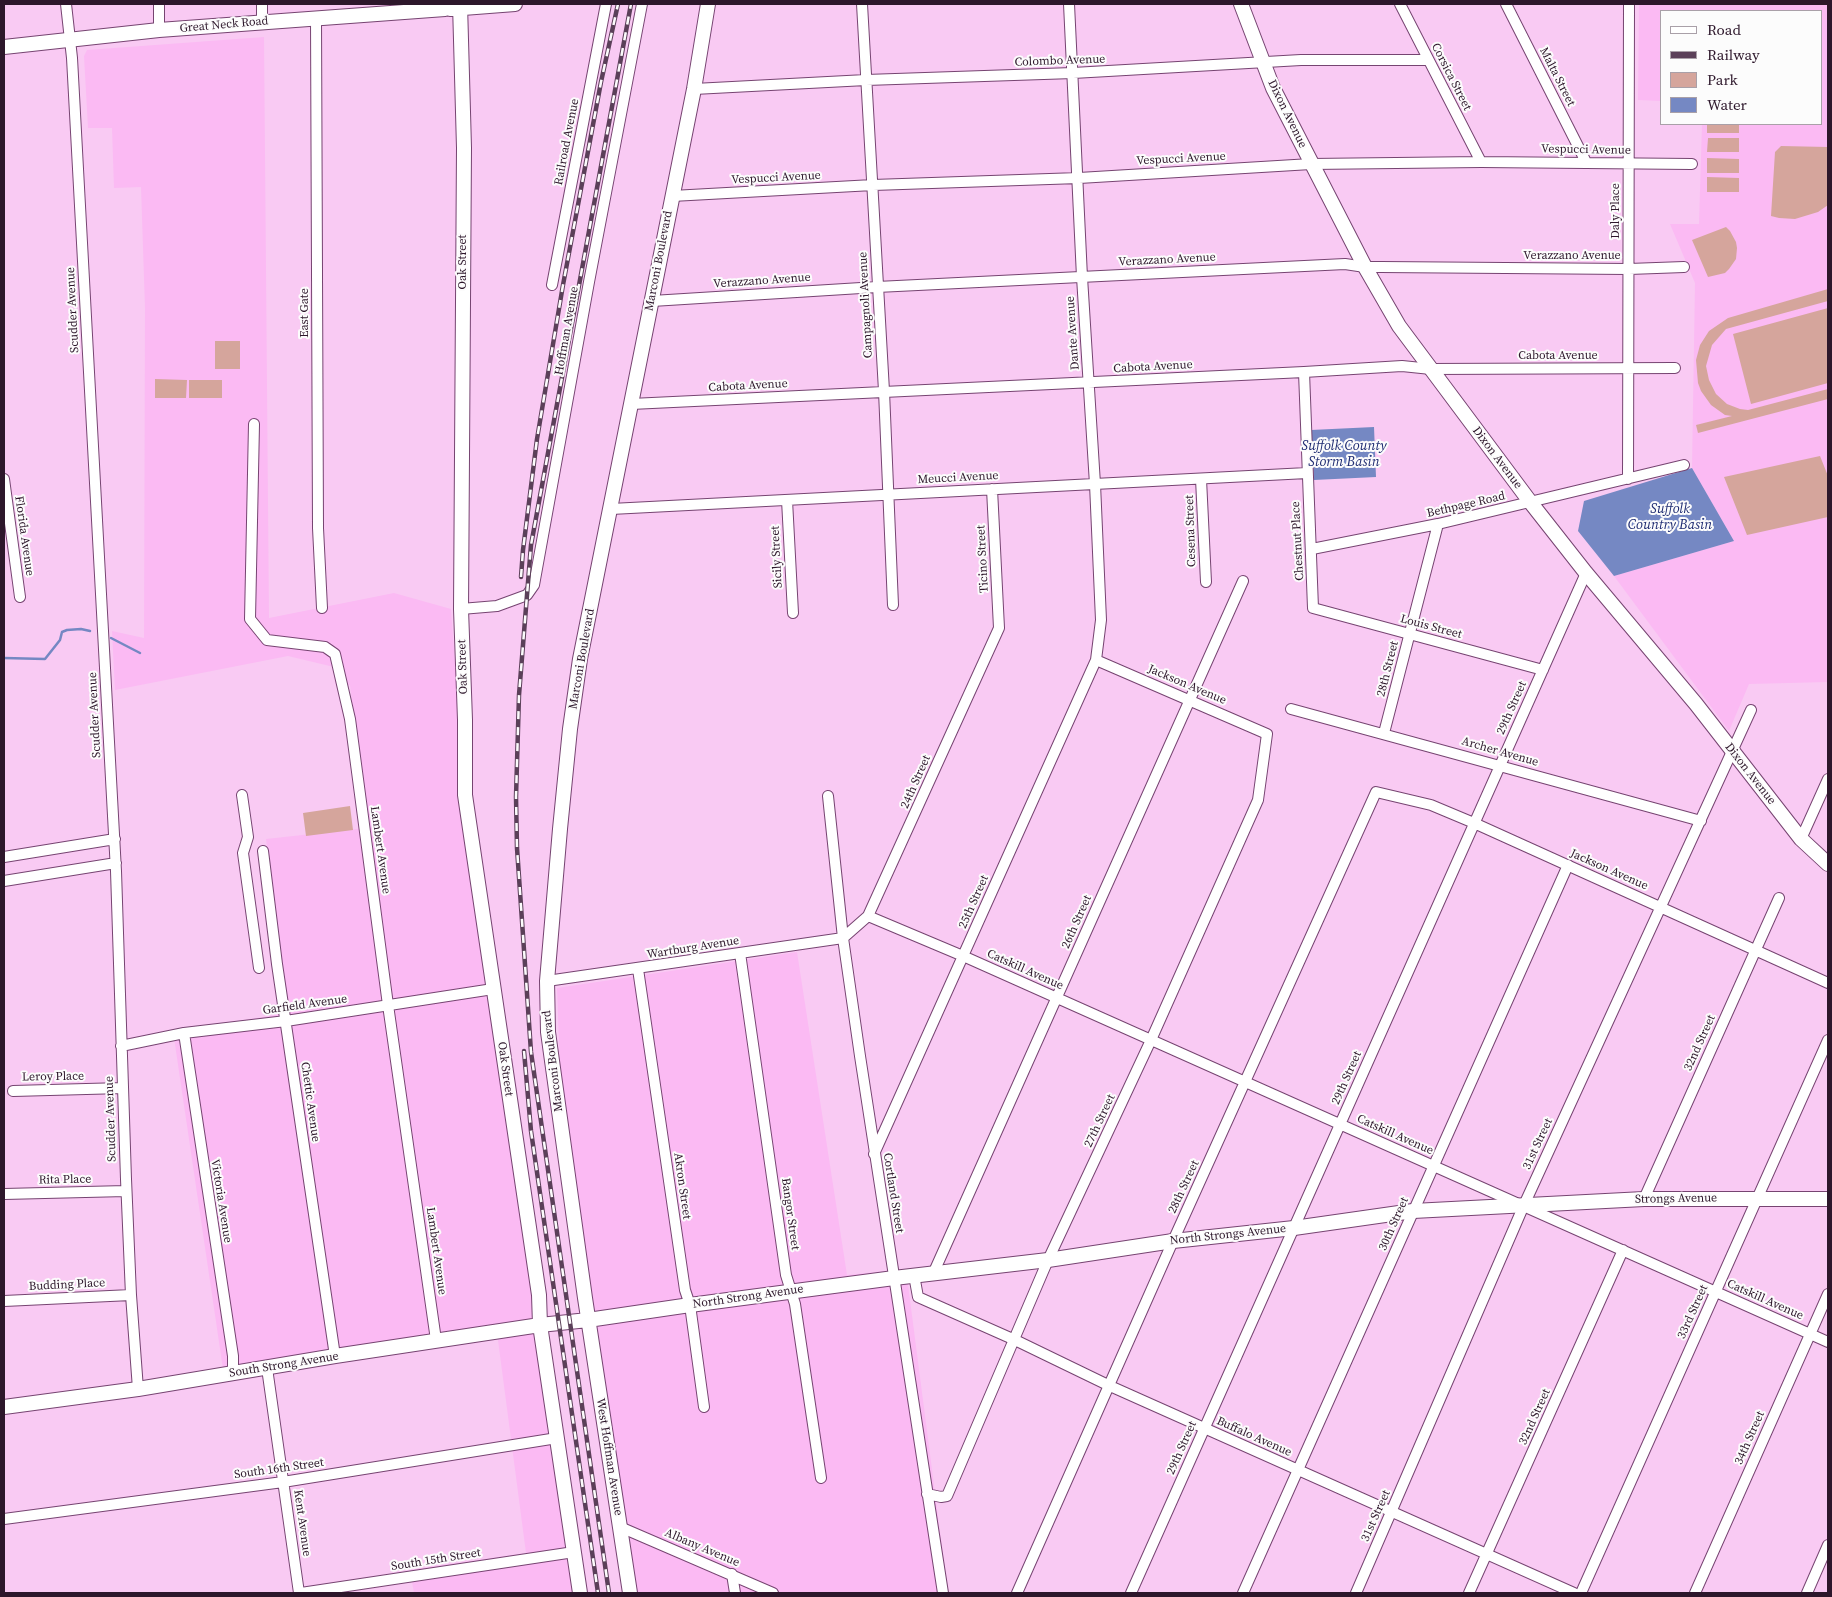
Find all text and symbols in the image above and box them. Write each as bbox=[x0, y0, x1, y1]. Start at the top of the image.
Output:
legend bbox=[1660, 10, 1822, 125]
street label: Great Neck Road bbox=[179, 14, 269, 36]
text: Road bbox=[1707, 19, 1741, 40]
street label: Corsica Street bbox=[1428, 41, 1474, 113]
text: Railway bbox=[1707, 44, 1760, 65]
street label: Malta Street bbox=[1536, 45, 1578, 109]
street label: Colombo Avenue bbox=[1014, 52, 1106, 70]
text: Park bbox=[1707, 69, 1738, 90]
street label: Dixon Avenue bbox=[1264, 77, 1310, 151]
text: Water bbox=[1707, 94, 1747, 115]
street label: Railroad Avenue bbox=[552, 98, 582, 186]
street label: Vespucci Avenue bbox=[1541, 142, 1631, 158]
street label: Vespucci Avenue bbox=[1136, 149, 1226, 169]
street label: Vespucci Avenue bbox=[731, 168, 821, 188]
street label: Daly Place bbox=[1609, 183, 1623, 239]
street label: Marconi Boulevard bbox=[642, 210, 676, 312]
street label: Oak Street bbox=[456, 235, 470, 289]
street label: Verazzano Avenue bbox=[1523, 249, 1621, 263]
street label: Verazzano Avenue bbox=[1118, 250, 1216, 270]
street label: Campagnoli Avenue bbox=[856, 251, 876, 359]
street label: Scudder Avenue bbox=[64, 267, 82, 353]
street label: Verazzano Avenue bbox=[713, 270, 811, 292]
street label: Hoffman Avenue bbox=[552, 285, 582, 377]
street label: East Gate bbox=[298, 288, 312, 338]
street label: Dante Avenue bbox=[1063, 296, 1083, 370]
street label: Cabota Avenue bbox=[1518, 349, 1598, 363]
street label: Cabota Avenue bbox=[1113, 358, 1193, 376]
street label: Cabota Avenue bbox=[708, 377, 788, 395]
street label: Dixon Avenue bbox=[1469, 424, 1525, 492]
water label: Suffolk County Storm Basin bbox=[1301, 438, 1387, 471]
street label: Meucci Avenue bbox=[917, 469, 999, 487]
street label: Bethpage Road bbox=[1426, 489, 1506, 521]
street label: Florida Avenue bbox=[11, 495, 37, 577]
street label: Cesena Street bbox=[1183, 495, 1199, 567]
street label: Chestnut Place bbox=[1289, 501, 1307, 581]
water label: Suffolk Country Basin bbox=[1628, 501, 1712, 534]
street label: Sicily Street bbox=[768, 525, 786, 589]
street label: Ticino Street bbox=[974, 525, 992, 593]
street label: Marconi Boulevard bbox=[566, 608, 598, 710]
street label: Louis Street bbox=[1399, 612, 1463, 642]
street label: Oak Street bbox=[455, 639, 471, 695]
street label: 28th Street bbox=[1374, 640, 1402, 698]
street label: Jackson Avenue bbox=[1146, 662, 1228, 708]
street label: Scudder Avenue bbox=[86, 672, 104, 758]
street label: 29th Street bbox=[1494, 679, 1530, 737]
street label: Archer Avenue bbox=[1460, 734, 1540, 770]
street label: Dixon Avenue bbox=[1721, 740, 1779, 808]
street label: 24th Street bbox=[898, 753, 934, 811]
street label: Lambert Avenue bbox=[367, 805, 393, 895]
street label: Jackson Avenue bbox=[1568, 846, 1650, 894]
street label: 25th Street bbox=[956, 873, 992, 931]
street label: 26th Street bbox=[1059, 893, 1095, 951]
street label: Wartburg Avenue bbox=[646, 934, 740, 962]
street label: Catskill Avenue bbox=[985, 947, 1065, 993]
street label: Garfield Avenue bbox=[262, 992, 348, 1018]
street label: Marconi Boulevard bbox=[540, 1010, 566, 1112]
street label: 32nd Street bbox=[1681, 1013, 1719, 1073]
street label: Oak Street bbox=[494, 1041, 516, 1097]
street label: 29th Street bbox=[1329, 1049, 1365, 1107]
street label: Chettic Avenue bbox=[297, 1061, 323, 1143]
street label: Leroy Place bbox=[22, 1069, 84, 1085]
street label: Scudder Avenue bbox=[102, 1076, 120, 1162]
street label: 27th Street bbox=[1081, 1092, 1119, 1150]
street label: Catskill Avenue bbox=[1355, 1112, 1435, 1158]
street label: 31st Street bbox=[1520, 1116, 1556, 1172]
street label: Akron Street bbox=[670, 1152, 694, 1220]
street label: Cortland Street bbox=[880, 1152, 906, 1234]
street label: Victoria Avenue bbox=[207, 1158, 235, 1244]
street label: 28th Street bbox=[1165, 1158, 1203, 1216]
street label: Rita Place bbox=[38, 1172, 92, 1188]
street label: Bangor Street bbox=[778, 1177, 802, 1251]
street label: Strongs Avenue bbox=[1635, 1191, 1717, 1207]
street label: 30th Street bbox=[1376, 1195, 1412, 1253]
street label: Lambert Avenue bbox=[423, 1206, 449, 1296]
street label: North Strongs Avenue bbox=[1169, 1222, 1287, 1248]
street label: Budding Place bbox=[29, 1276, 105, 1294]
street label: Catskill Avenue bbox=[1725, 1277, 1805, 1323]
street label: North Strong Avenue bbox=[692, 1282, 804, 1312]
street label: 33rd Street bbox=[1675, 1283, 1711, 1341]
street label: South Strong Avenue bbox=[228, 1349, 340, 1381]
street label: 32nd Street bbox=[1516, 1387, 1554, 1447]
street label: West Hoffman Avenue bbox=[593, 1397, 625, 1517]
street label: 34th Street bbox=[1732, 1409, 1768, 1467]
street label: Buffalo Avenue bbox=[1214, 1414, 1294, 1460]
street label: 29th Street bbox=[1164, 1419, 1200, 1477]
street label: South 16th Street bbox=[233, 1456, 325, 1482]
street label: 31st Street bbox=[1358, 1488, 1394, 1544]
street label: Kent Avenue bbox=[290, 1489, 314, 1557]
street label: Albany Avenue bbox=[662, 1526, 742, 1570]
street label: South 15th Street bbox=[390, 1546, 482, 1574]

